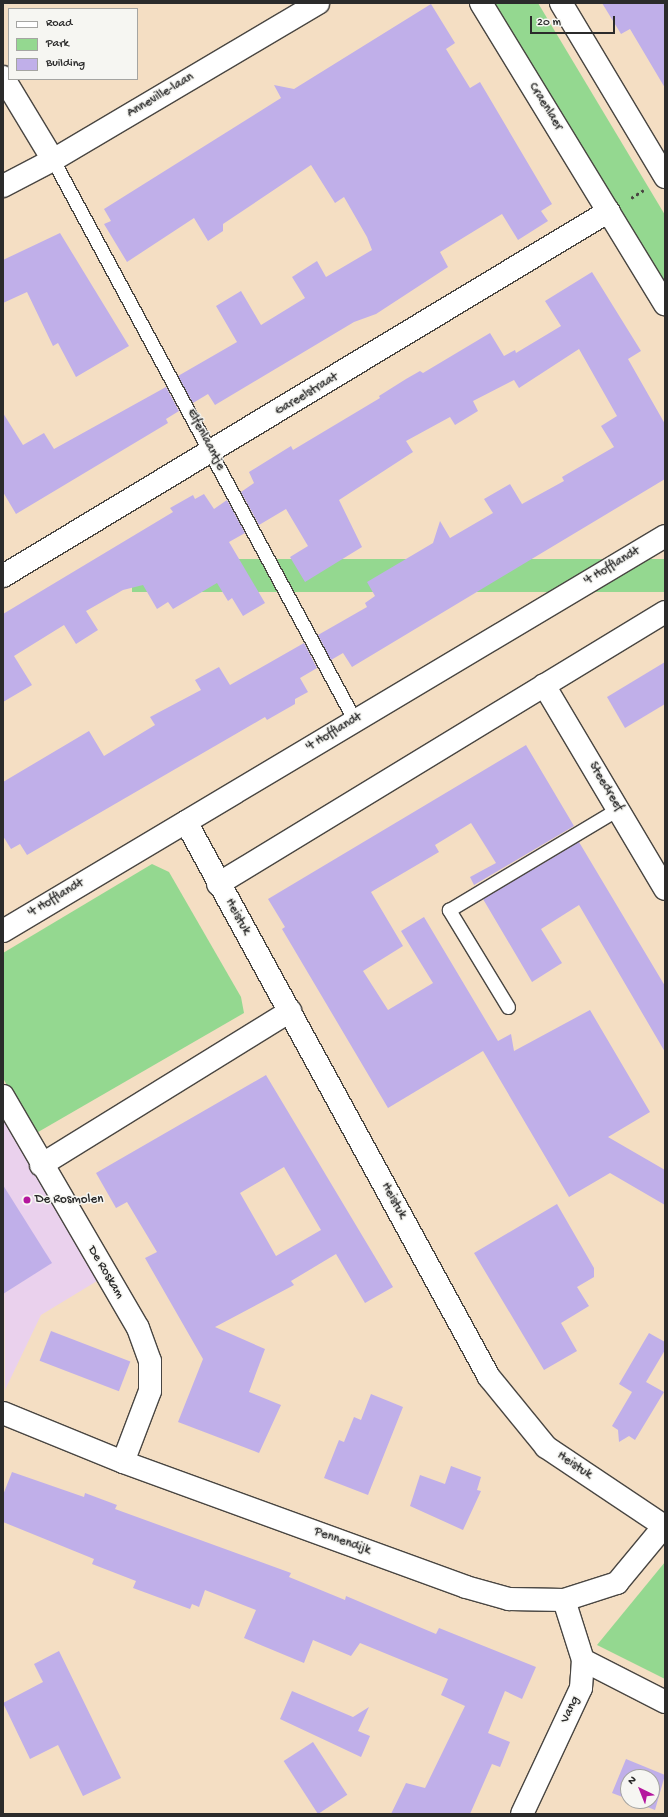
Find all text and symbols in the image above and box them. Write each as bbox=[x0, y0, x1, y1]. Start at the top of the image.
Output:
legend bbox=[8, 8, 138, 80]
scale bar bbox=[532, 8, 617, 34]
text: 20 m bbox=[537, 16, 561, 30]
text: Road bbox=[46, 17, 72, 31]
text: Park bbox=[46, 37, 69, 51]
text: Building bbox=[46, 57, 85, 71]
street label: Anneville-laan bbox=[125, 70, 197, 122]
street label: Craenlaer bbox=[524, 80, 566, 134]
street label: Gareelstraat bbox=[273, 370, 341, 420]
street label: Elfenlaantje bbox=[182, 407, 228, 473]
street label: 't Hofflandt bbox=[581, 544, 643, 590]
street label: 't Hofflandt bbox=[303, 710, 365, 756]
street label: Steedreef bbox=[584, 760, 626, 814]
street label: 't Hofflandt bbox=[25, 876, 87, 922]
street label: Heistuk bbox=[221, 896, 253, 938]
street label: Heistuk bbox=[377, 1180, 409, 1222]
place label: De Rosmolen bbox=[35, 1192, 103, 1208]
marker: De Rosmolen bbox=[22, 1195, 32, 1205]
street label: De Roskam bbox=[83, 1244, 127, 1302]
street label: Heistuk bbox=[553, 1449, 595, 1483]
street label: Pennendijk bbox=[312, 1525, 372, 1559]
street label: Vang bbox=[558, 1694, 584, 1726]
north arrow bbox=[620, 1769, 660, 1809]
text: N bbox=[626, 1774, 639, 1788]

